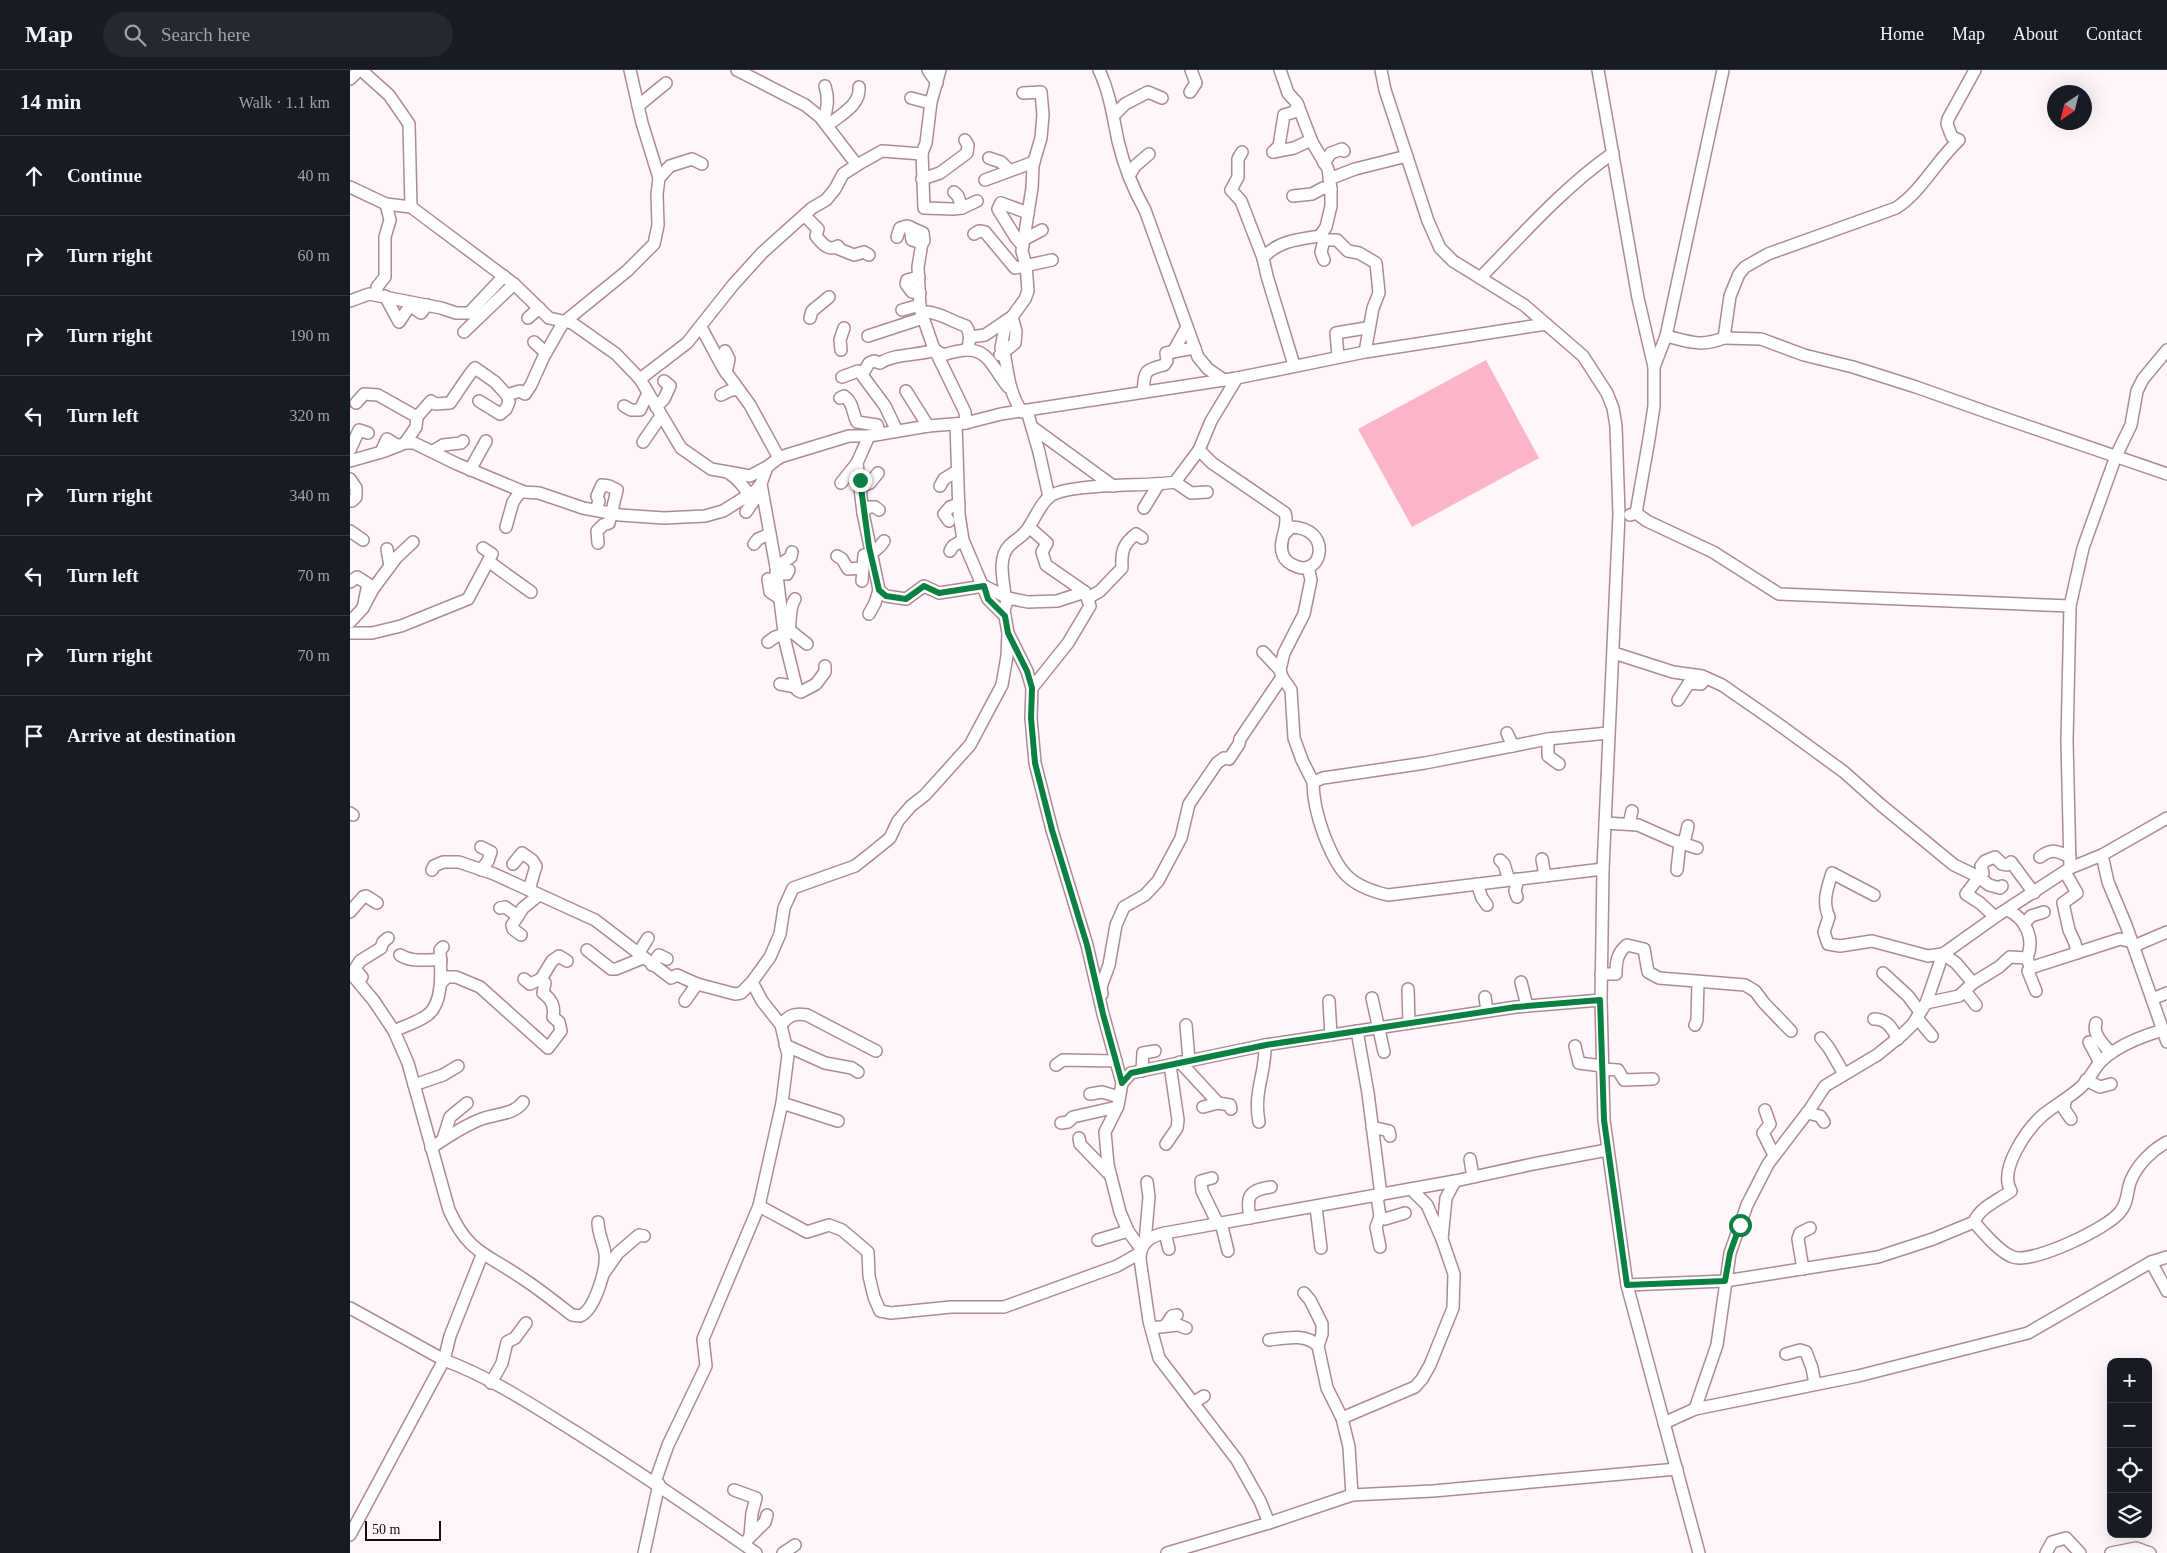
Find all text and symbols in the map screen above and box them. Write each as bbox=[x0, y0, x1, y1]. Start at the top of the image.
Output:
search box bbox=[103, 12, 453, 57]
text: Map bbox=[25, 21, 73, 47]
icon: search bbox=[121, 21, 149, 49]
text: Search here bbox=[161, 24, 250, 45]
text: Home bbox=[1880, 24, 1924, 44]
text: Map bbox=[1952, 24, 1985, 44]
text: About bbox=[2013, 24, 2058, 44]
text: Contact bbox=[2086, 24, 2142, 44]
north arrow bbox=[2047, 85, 2092, 130]
text: 14 min bbox=[20, 90, 81, 114]
text: Walk · 1.1 km bbox=[239, 94, 330, 111]
icon: ahead bbox=[20, 162, 48, 190]
text: Continue bbox=[67, 165, 142, 186]
text: 40 m bbox=[298, 167, 330, 184]
icon: right bbox=[20, 242, 48, 270]
text: Turn right bbox=[67, 245, 152, 266]
text: 60 m bbox=[298, 247, 330, 264]
icon: right bbox=[20, 322, 48, 350]
text: Turn right bbox=[67, 325, 152, 346]
text: 190 m bbox=[290, 327, 330, 344]
icon: left bbox=[20, 402, 48, 430]
text: Turn left bbox=[67, 405, 139, 426]
text: 320 m bbox=[290, 407, 330, 424]
route end bbox=[849, 469, 872, 492]
icon: right bbox=[20, 482, 48, 510]
text: Turn right bbox=[67, 485, 152, 506]
text: 340 m bbox=[290, 487, 330, 504]
icon: left bbox=[20, 562, 48, 590]
text: Turn left bbox=[67, 565, 139, 586]
text: 70 m bbox=[298, 567, 330, 584]
icon: right bbox=[20, 642, 48, 670]
text: Turn right bbox=[67, 645, 152, 666]
text: 70 m bbox=[298, 647, 330, 664]
icon: arrive bbox=[20, 722, 48, 750]
text: Arrive at destination bbox=[67, 725, 236, 746]
route start bbox=[1729, 1214, 1752, 1237]
map controls bbox=[2107, 1358, 2152, 1538]
button: + bbox=[2107, 1358, 2152, 1403]
button: − bbox=[2107, 1403, 2152, 1448]
button: locate bbox=[2107, 1448, 2152, 1493]
button: layers bbox=[2107, 1493, 2152, 1538]
scale bar bbox=[365, 1518, 441, 1541]
text: 50 m bbox=[372, 1522, 400, 1537]

